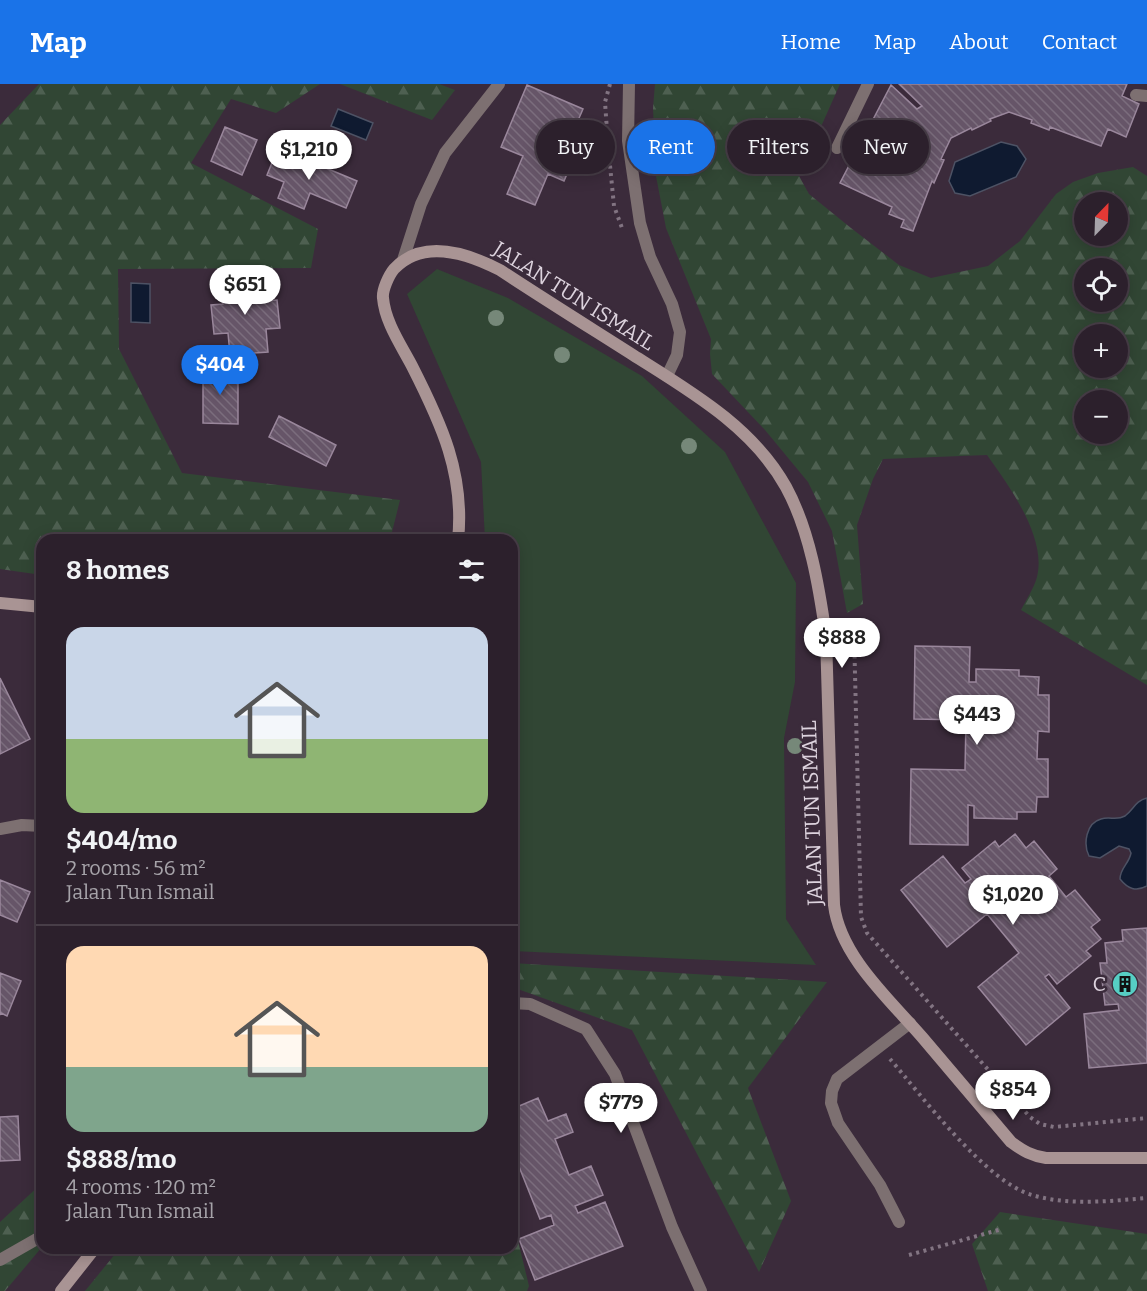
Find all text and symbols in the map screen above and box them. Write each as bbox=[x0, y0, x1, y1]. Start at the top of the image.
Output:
text: Map bbox=[30, 26, 87, 59]
text: Home bbox=[781, 29, 841, 55]
text: Map bbox=[874, 29, 916, 55]
text: About bbox=[949, 29, 1009, 55]
text: Contact bbox=[1042, 29, 1117, 55]
chip: Buy bbox=[536, 120, 615, 174]
chip: Rent bbox=[627, 120, 715, 174]
chip: Filters bbox=[727, 120, 830, 174]
chip: New bbox=[842, 120, 929, 174]
pin: $1,210 bbox=[260, 130, 358, 181]
text: $1,210 bbox=[280, 137, 338, 161]
north arrow bbox=[1074, 192, 1128, 246]
map controls bbox=[1074, 192, 1128, 444]
street label: JALAN TUN ISMAIL bbox=[488, 235, 660, 356]
button: locate bbox=[1074, 258, 1128, 312]
pin: $651 bbox=[209, 265, 281, 316]
text: $651 bbox=[224, 272, 266, 296]
button: + bbox=[1074, 324, 1128, 378]
pin: $404 bbox=[184, 345, 256, 396]
text: $404 bbox=[195, 352, 245, 376]
button: − bbox=[1074, 390, 1128, 444]
icon: filters bbox=[455, 554, 488, 587]
text: 8 homes bbox=[66, 555, 170, 586]
pin: $888 bbox=[806, 618, 878, 669]
text: $888 bbox=[818, 625, 866, 649]
icon: home bbox=[223, 666, 331, 774]
pin: $443 bbox=[941, 695, 1013, 746]
text: $443 bbox=[953, 702, 1001, 726]
street label: JALAN TUN ISMAIL bbox=[796, 719, 828, 907]
text: $404/mo bbox=[66, 825, 178, 856]
text: 2 rooms · 56 m² bbox=[66, 856, 206, 880]
pin: $1,020 bbox=[964, 875, 1062, 926]
text: Jalan Tun Ismail bbox=[66, 880, 215, 904]
text: $1,020 bbox=[982, 882, 1044, 906]
building icon: C bbox=[1110, 969, 1140, 999]
place label: C bbox=[1092, 971, 1106, 997]
icon: home bbox=[223, 985, 331, 1093]
pin: $854 bbox=[977, 1070, 1049, 1121]
text: $854 bbox=[989, 1077, 1037, 1101]
pin: $779 bbox=[585, 1083, 657, 1134]
text: $779 bbox=[598, 1090, 644, 1114]
text: $888/mo bbox=[66, 1144, 176, 1175]
text: 4 rooms · 120 m² bbox=[66, 1175, 216, 1199]
text: Jalan Tun Ismail bbox=[66, 1199, 215, 1223]

